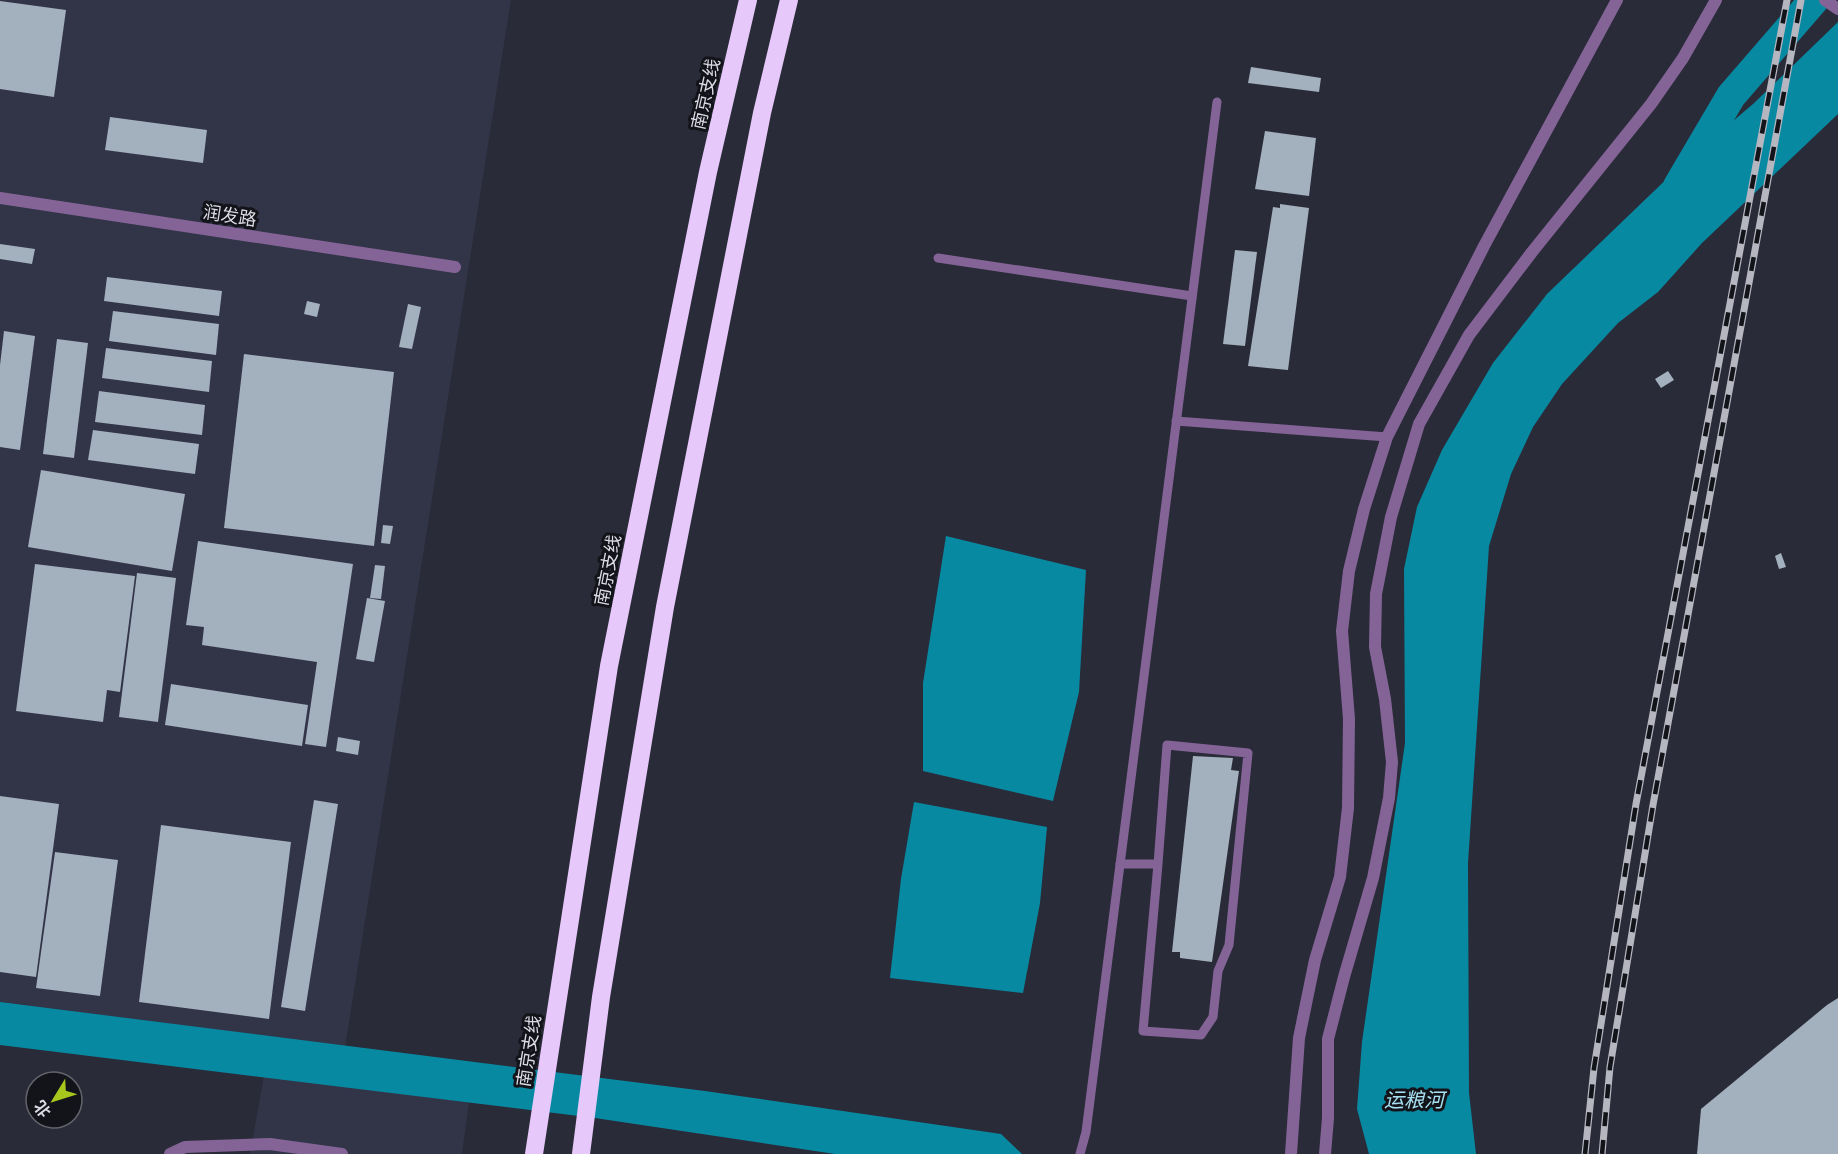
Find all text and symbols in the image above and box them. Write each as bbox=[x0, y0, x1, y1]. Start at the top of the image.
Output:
street label: 南京支线 bbox=[687, 57, 723, 131]
street label: 润发路 bbox=[202, 201, 258, 229]
street label: 南京支线 bbox=[590, 533, 624, 607]
street label: 南京支线 bbox=[512, 1014, 544, 1088]
north arrow bbox=[24, 1070, 84, 1130]
water label: 运粮河 bbox=[1384, 1088, 1448, 1111]
text: 北 bbox=[30, 1097, 54, 1121]

